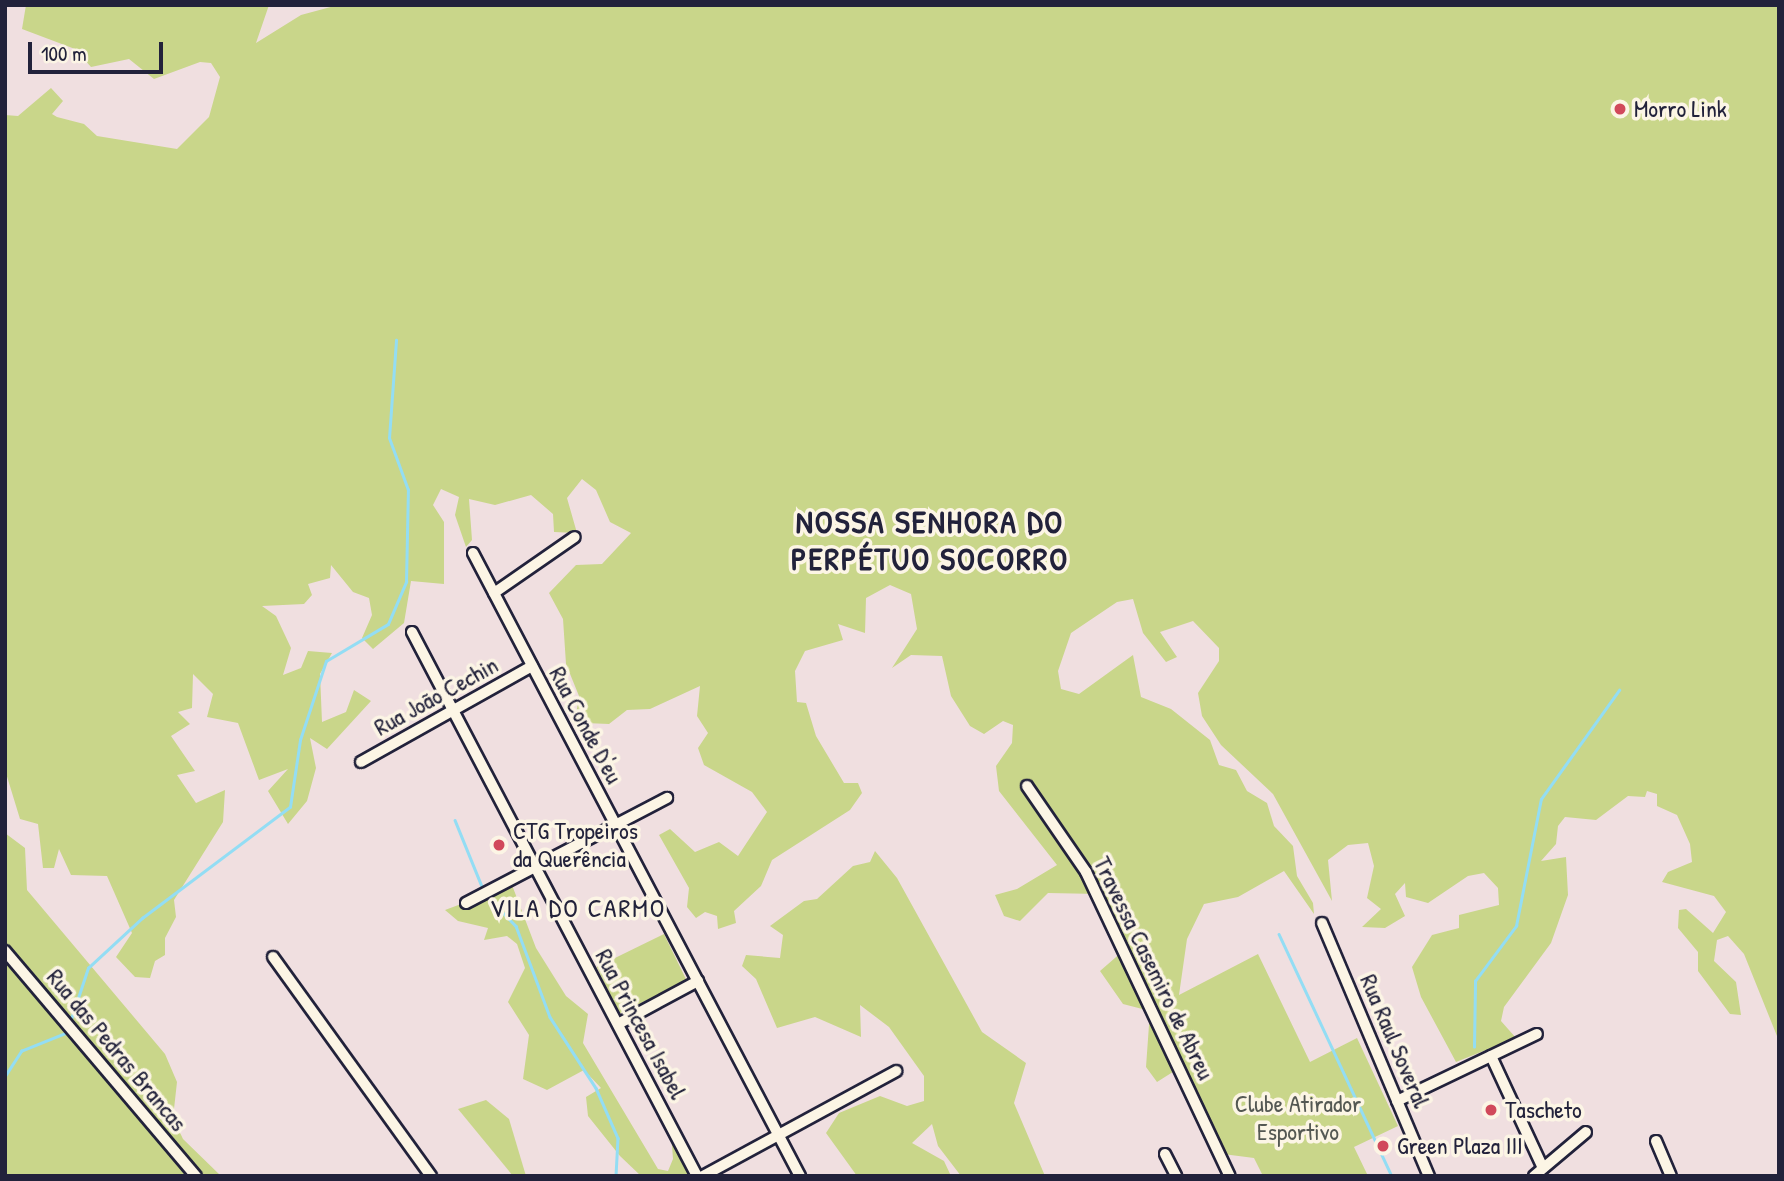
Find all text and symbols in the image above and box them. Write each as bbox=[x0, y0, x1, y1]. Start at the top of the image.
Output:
scale bar bbox=[32, 28, 166, 72]
text: 100 m bbox=[41, 39, 87, 68]
place label: Morro Link bbox=[1634, 95, 1727, 123]
marker: Morro Link bbox=[1612, 101, 1628, 117]
district label: NOSSA SENHORA DO PERPÉTUO SOCORRO bbox=[793, 504, 1067, 579]
street label: Rua João Cechin bbox=[369, 650, 503, 742]
street label: Rua Conde D'eu bbox=[543, 662, 629, 788]
place label: CTG Tropeiros da Querência bbox=[513, 817, 638, 873]
marker: CTG Tropeiros da Querência bbox=[491, 837, 507, 853]
street label: Travessa Casemiro de Abreu bbox=[1088, 852, 1220, 1084]
district label: VILA DO CARMO bbox=[491, 892, 665, 924]
street label: Rua Princesa Isabel bbox=[589, 944, 693, 1104]
street label: Rua das Pedras Brancas bbox=[41, 963, 193, 1137]
street label: Rua Raul Soveral bbox=[1354, 970, 1436, 1112]
park label: Clube Atirador Esportivo bbox=[1235, 1090, 1361, 1146]
place label: Tascheto bbox=[1505, 1096, 1582, 1124]
marker: Tascheto bbox=[1483, 1102, 1499, 1118]
place label: Green Plaza III bbox=[1397, 1132, 1523, 1160]
marker: Green Plaza III bbox=[1375, 1138, 1391, 1154]

